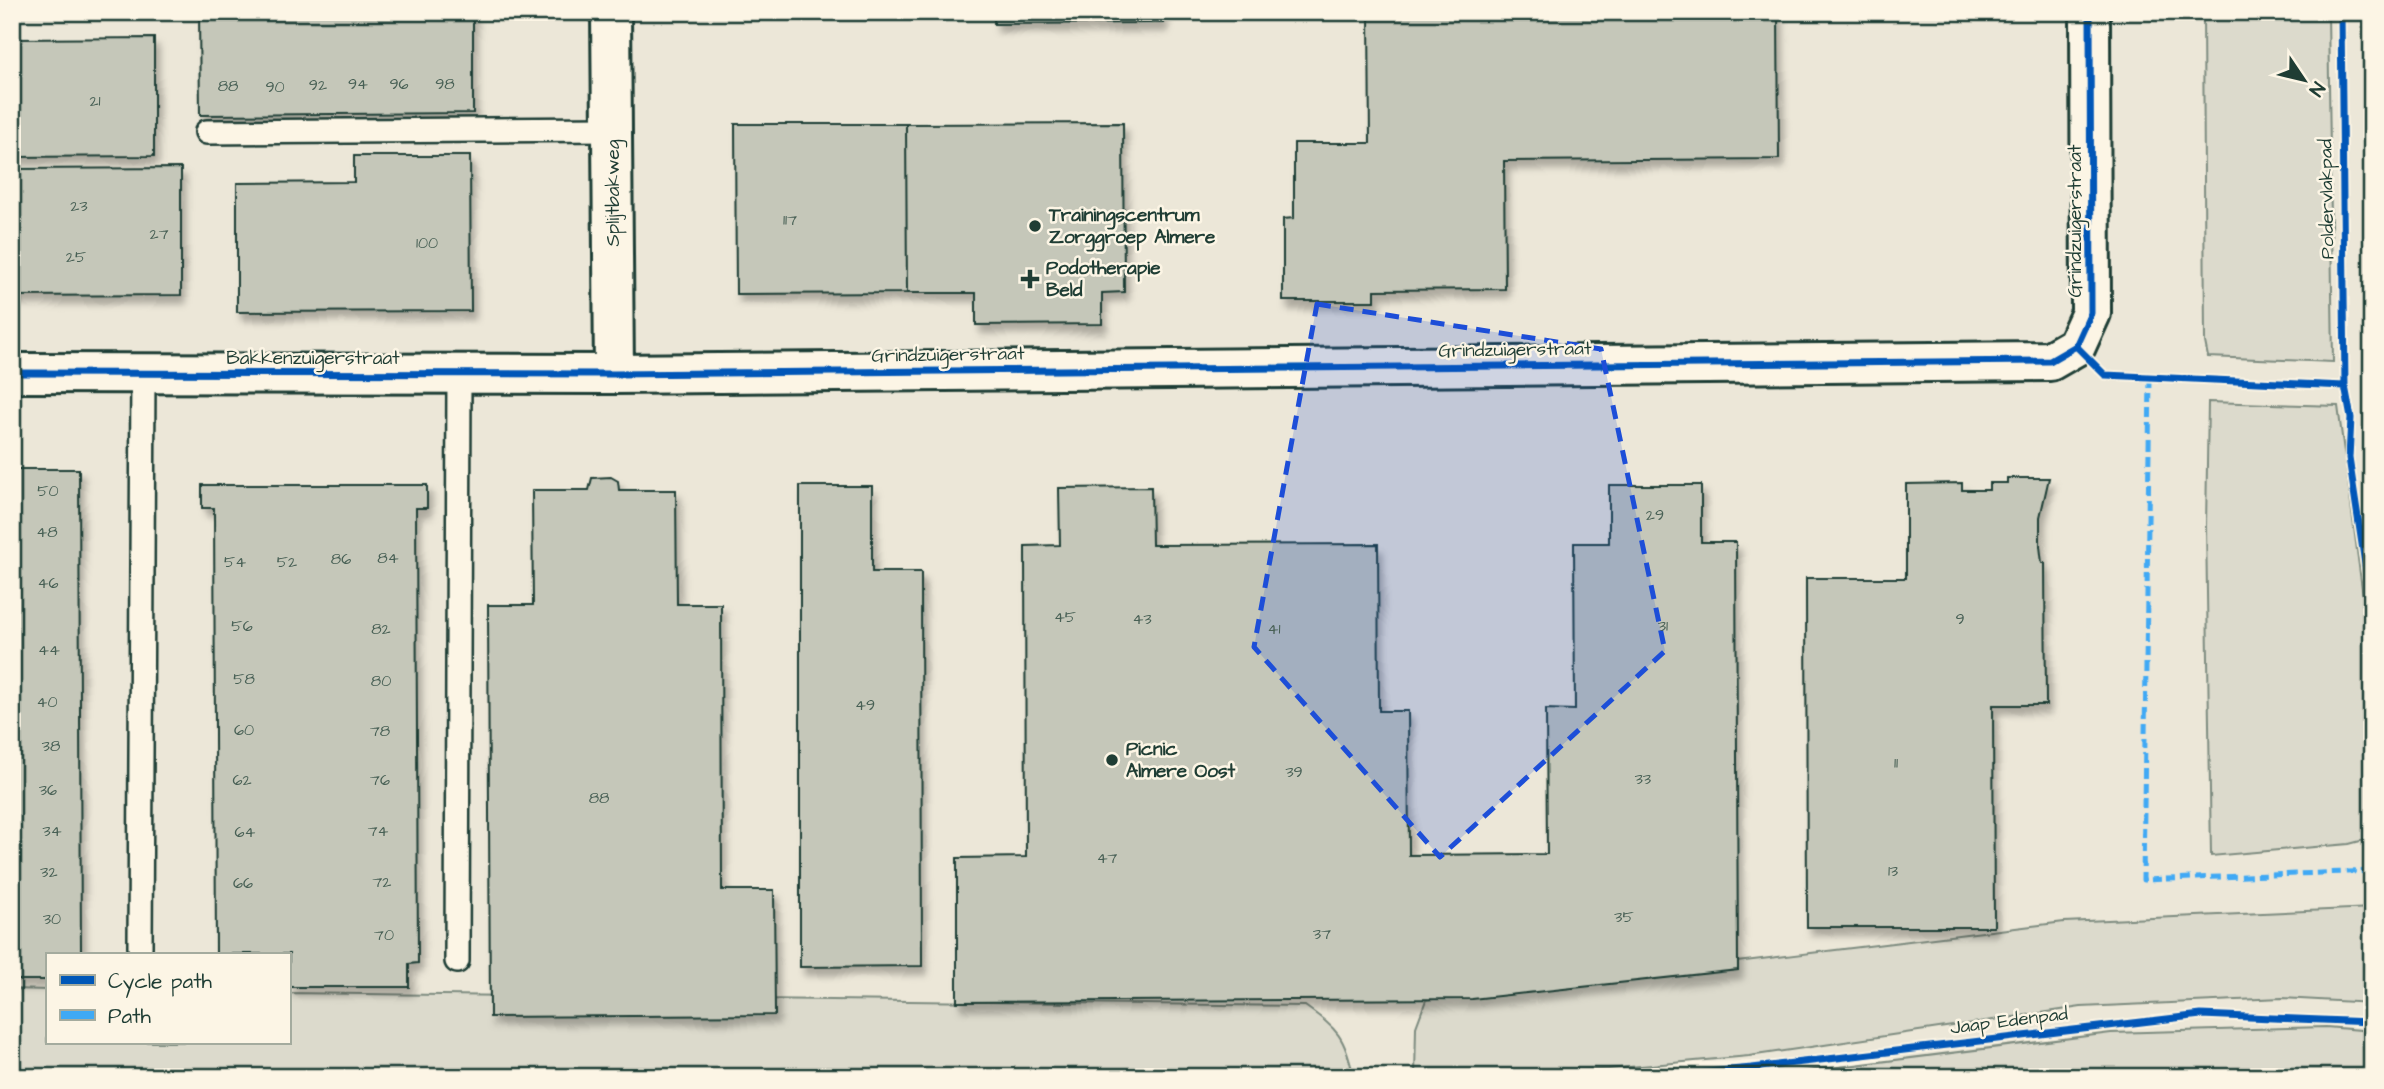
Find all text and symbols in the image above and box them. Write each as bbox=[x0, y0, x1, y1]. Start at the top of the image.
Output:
north arrow bbox=[2268, 46, 2338, 116]
house number: 94 bbox=[348, 73, 368, 95]
house number: 96 bbox=[389, 73, 409, 95]
house number: 98 bbox=[435, 73, 455, 95]
house number: 92 bbox=[309, 74, 327, 96]
house number: 88 bbox=[218, 75, 238, 97]
house number: 90 bbox=[265, 76, 285, 98]
text: N bbox=[2302, 76, 2331, 102]
house number: 21 bbox=[89, 90, 101, 112]
street label: Poldervlakpad bbox=[2312, 138, 2342, 259]
street label: Splijtbakweg bbox=[600, 139, 628, 247]
street label: Grindzuigerstraat bbox=[2062, 144, 2090, 297]
house number: 23 bbox=[70, 195, 88, 217]
place label: Trainingscentrum Zorggroep Almere bbox=[1048, 202, 1216, 252]
house number: 117 bbox=[783, 209, 797, 231]
marker: Trainingscentrum Zorggroep Almere bbox=[1027, 218, 1043, 234]
house number: 27 bbox=[150, 223, 169, 245]
house number: 100 bbox=[416, 232, 438, 254]
house number: 25 bbox=[66, 246, 87, 268]
place label: Podotherapie Beld bbox=[1046, 255, 1161, 304]
marker: Podotherapie Beld bbox=[1020, 269, 1040, 289]
street label: Grindzuigerstraat bbox=[1438, 335, 1592, 366]
street label: Grindzuigerstraat bbox=[871, 340, 1025, 371]
street label: Bakkenzuigerstraat bbox=[226, 345, 400, 373]
house number: 50 bbox=[37, 480, 59, 502]
house number: 29 bbox=[1646, 504, 1664, 526]
house number: 48 bbox=[36, 521, 58, 543]
house number: 84 bbox=[377, 547, 399, 569]
house number: 86 bbox=[331, 548, 351, 570]
house number: 54 bbox=[224, 551, 246, 573]
house number: 52 bbox=[277, 551, 297, 573]
house number: 46 bbox=[38, 572, 58, 594]
house number: 45 bbox=[1054, 606, 1077, 628]
house number: 43 bbox=[1132, 608, 1152, 630]
house number: 9 bbox=[1955, 608, 1965, 630]
house number: 56 bbox=[231, 615, 253, 637]
house number: 31 bbox=[1658, 615, 1668, 637]
house number: 82 bbox=[371, 618, 391, 640]
house number: 41 bbox=[1268, 618, 1280, 640]
house number: 44 bbox=[38, 639, 60, 661]
house number: 58 bbox=[233, 668, 255, 690]
house number: 80 bbox=[371, 670, 391, 692]
house number: 40 bbox=[37, 691, 57, 713]
house number: 49 bbox=[855, 694, 875, 716]
house number: 60 bbox=[234, 719, 254, 741]
house number: 78 bbox=[370, 720, 390, 742]
house number: 38 bbox=[42, 735, 60, 757]
place label: Picnic Almere Oost bbox=[1126, 736, 1236, 785]
marker: Picnic Almere Oost bbox=[1104, 752, 1120, 768]
house number: 11 bbox=[1894, 752, 1898, 774]
house number: 39 bbox=[1285, 761, 1303, 783]
house number: 33 bbox=[1635, 768, 1651, 790]
house number: 62 bbox=[232, 769, 252, 791]
house number: 76 bbox=[370, 769, 390, 791]
house number: 36 bbox=[39, 779, 57, 801]
house number: 88 bbox=[589, 787, 609, 809]
house number: 34 bbox=[42, 820, 62, 842]
house number: 74 bbox=[368, 820, 388, 842]
house number: 64 bbox=[235, 821, 256, 843]
house number: 47 bbox=[1097, 847, 1118, 869]
house number: 13 bbox=[1888, 860, 1898, 882]
house number: 32 bbox=[40, 861, 58, 883]
house number: 72 bbox=[373, 871, 392, 893]
house number: 66 bbox=[233, 872, 253, 894]
house number: 35 bbox=[1614, 906, 1634, 928]
house number: 30 bbox=[43, 908, 61, 930]
house number: 37 bbox=[1313, 923, 1331, 945]
house number: 70 bbox=[374, 924, 394, 946]
legend bbox=[46, 953, 290, 1044]
text: Cycle path bbox=[108, 967, 213, 998]
street label: Jaap Edenpad bbox=[1949, 1000, 2070, 1042]
text: Path bbox=[108, 1002, 152, 1031]

